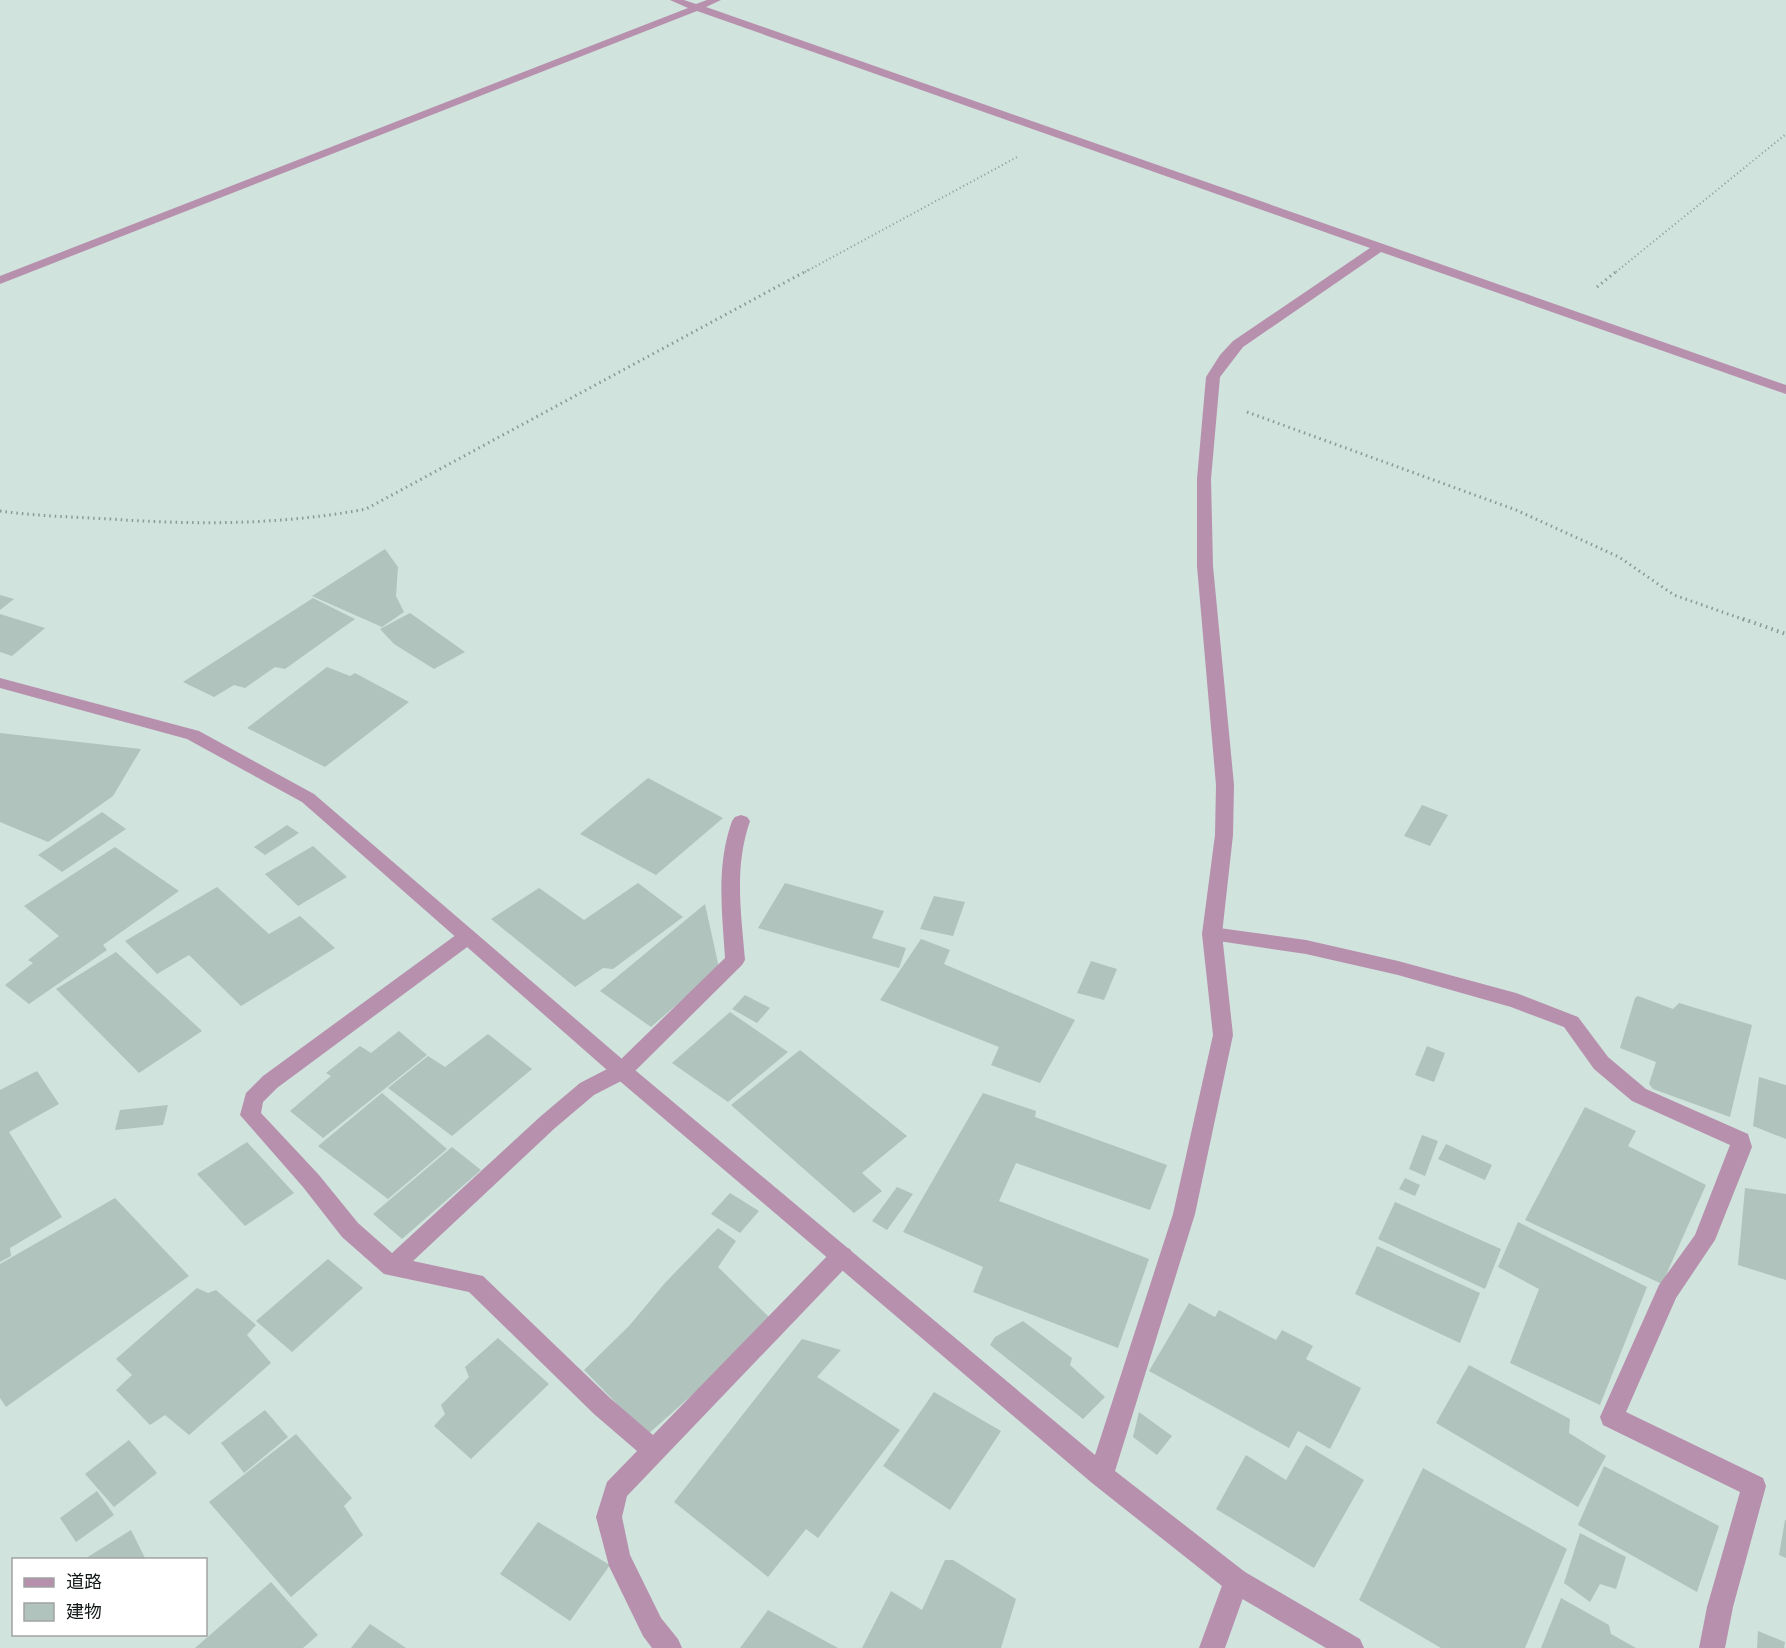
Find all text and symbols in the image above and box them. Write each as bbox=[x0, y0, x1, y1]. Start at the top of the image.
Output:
legend bbox=[12, 1558, 207, 1636]
text: 道路 bbox=[66, 1570, 102, 1594]
text: 建物 bbox=[66, 1600, 102, 1624]

